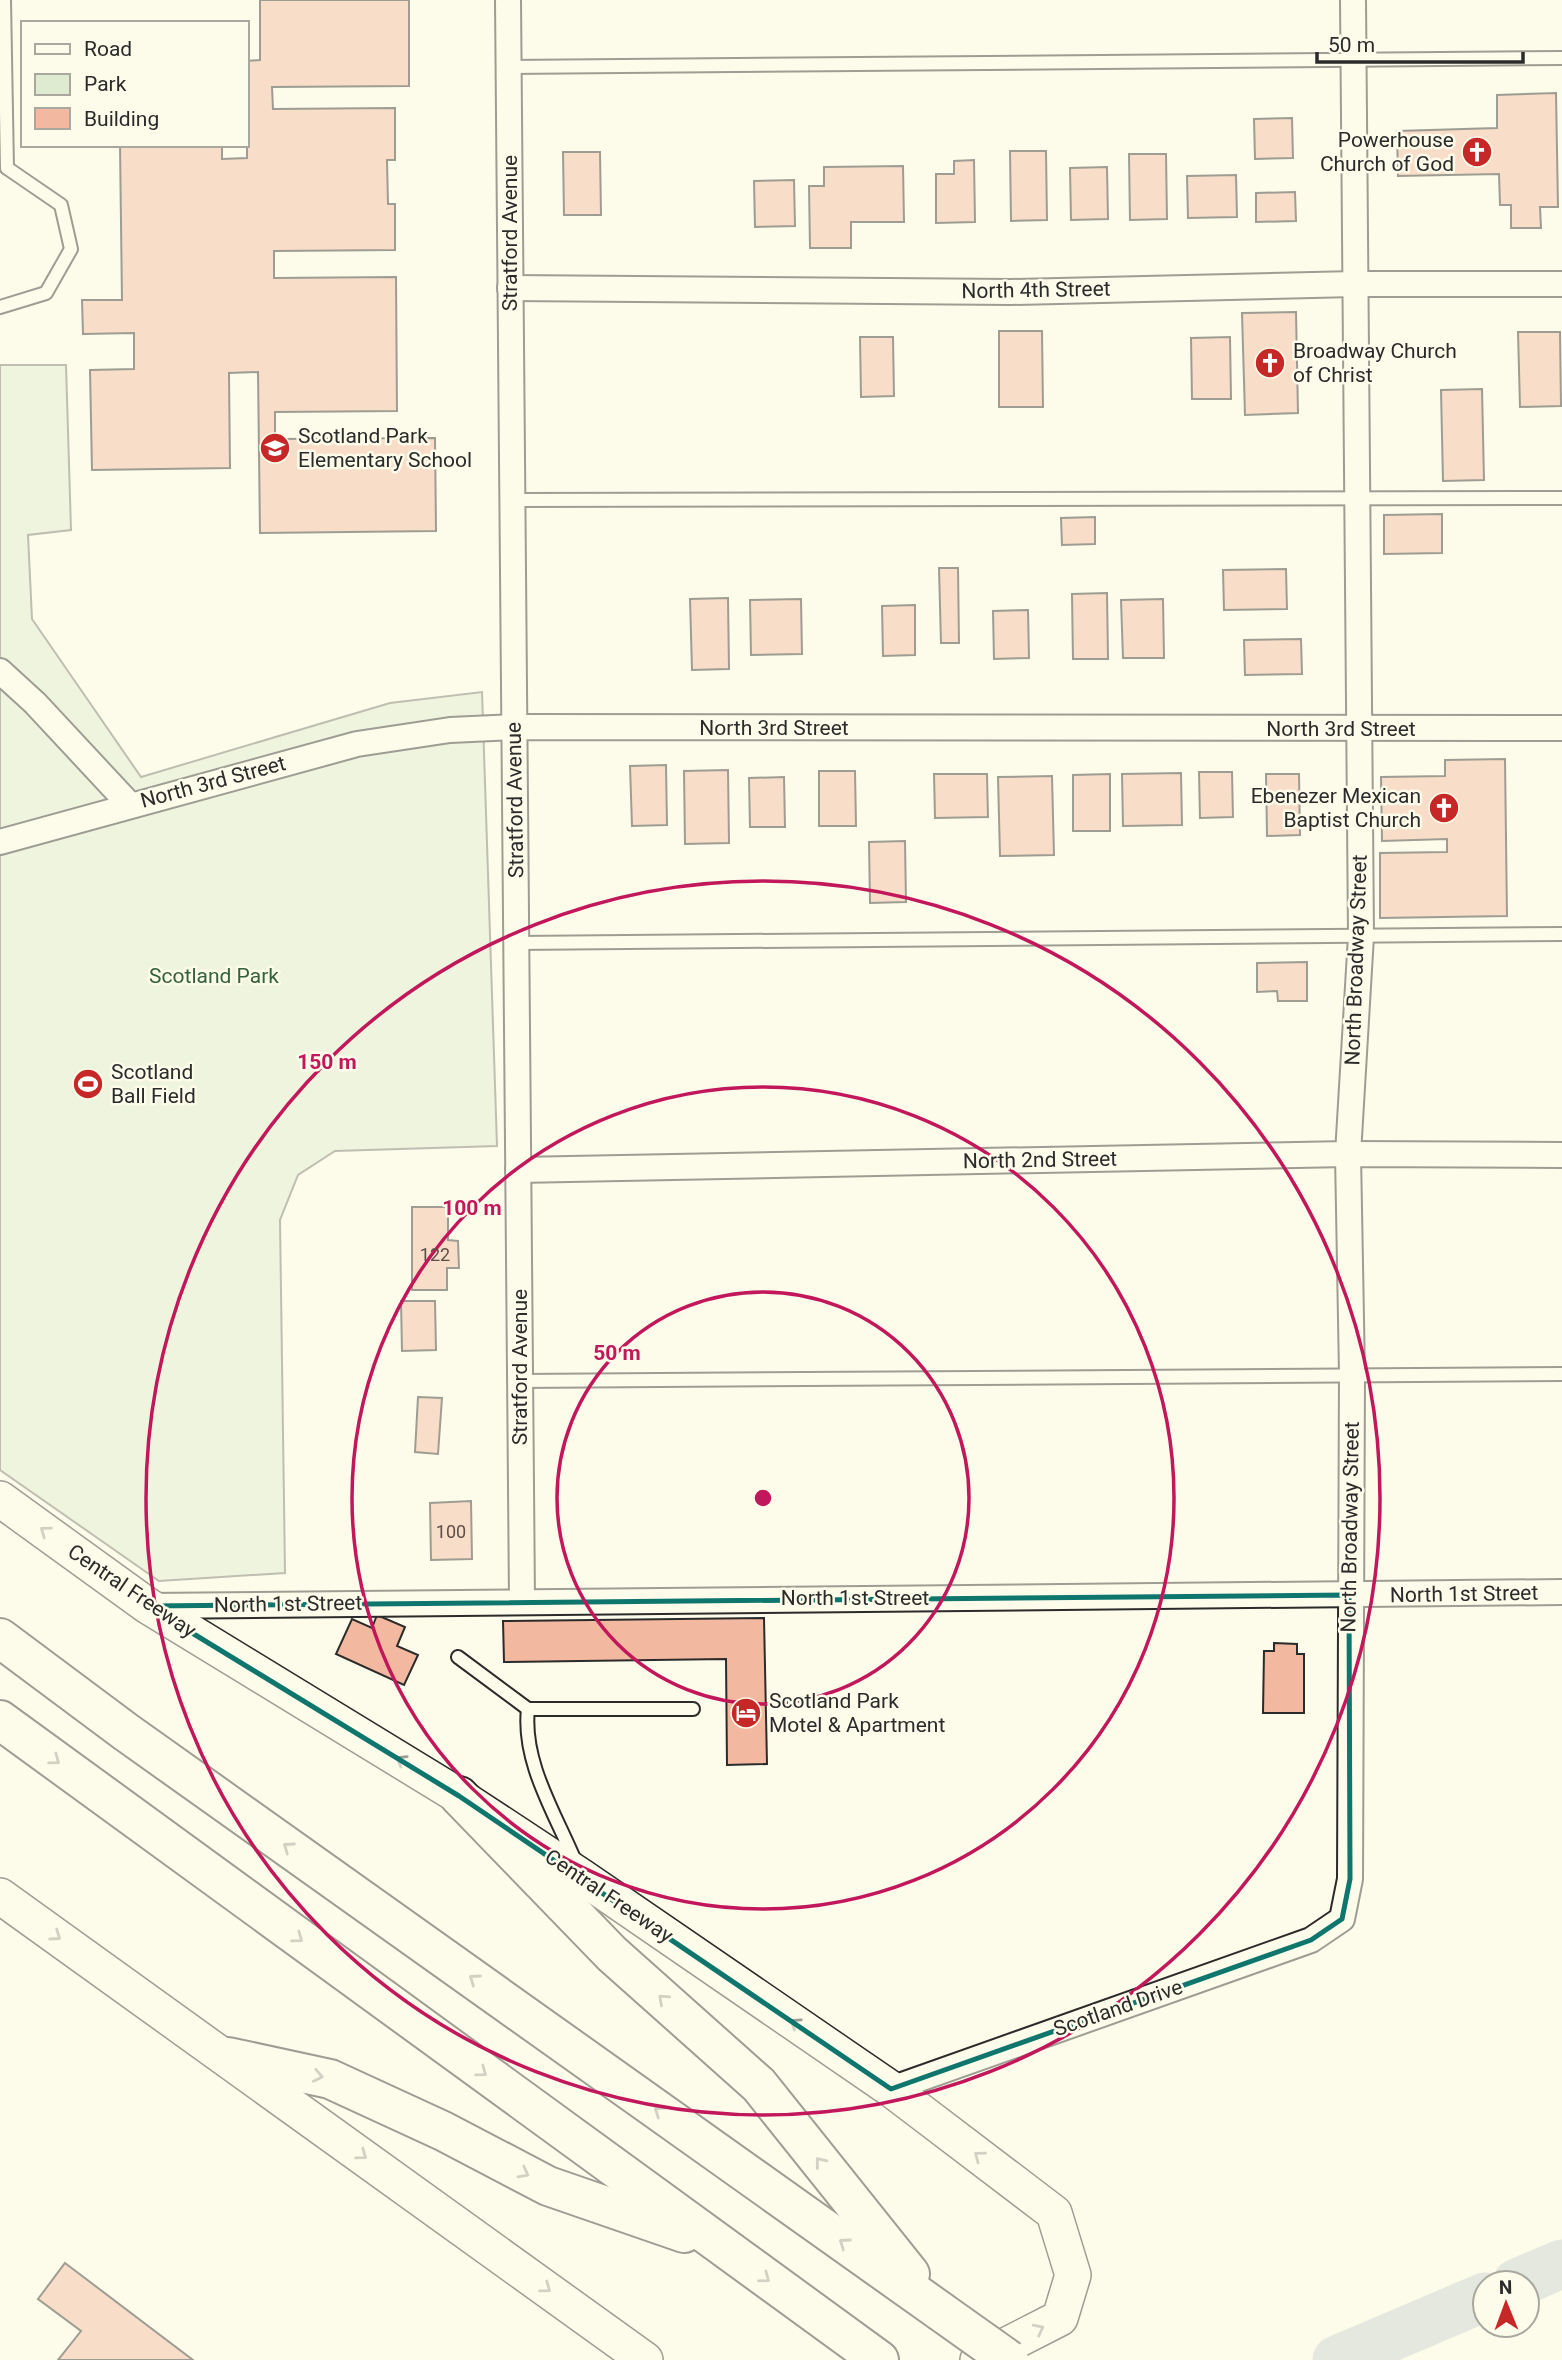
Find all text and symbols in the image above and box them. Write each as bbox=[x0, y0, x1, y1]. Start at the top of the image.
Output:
legend bbox=[21, 21, 248, 147]
scale bar bbox=[1317, 21, 1524, 65]
text: 50 m bbox=[1328, 33, 1375, 57]
text: Road bbox=[84, 37, 132, 61]
text: Park bbox=[84, 72, 127, 96]
text: Building bbox=[84, 107, 159, 131]
place label: Powerhouse Church of God bbox=[1320, 128, 1454, 176]
church icon: Powerhouse Church of God bbox=[1460, 135, 1494, 169]
street label: Stratford Avenue bbox=[498, 155, 522, 311]
street label: North 4th Street bbox=[961, 277, 1111, 303]
place label: Broadway Church of Christ bbox=[1293, 339, 1457, 387]
church icon: Broadway Church of Christ bbox=[1253, 346, 1287, 380]
place label: Scotland Park Elementary School bbox=[298, 424, 472, 472]
school or university icon: Scotland Park Elementary School bbox=[258, 431, 292, 465]
street label: North 3rd Street bbox=[699, 716, 849, 740]
street label: North 3rd Street bbox=[1266, 717, 1416, 741]
street label: Stratford Avenue bbox=[502, 722, 528, 878]
street label: North 3rd Street bbox=[138, 751, 288, 813]
place label: Ebenezer Mexican Baptist Church bbox=[1251, 784, 1421, 832]
church icon: Ebenezer Mexican Baptist Church bbox=[1427, 791, 1461, 825]
street label: North Broadway Street bbox=[1340, 854, 1372, 1066]
park label: Scotland Park bbox=[149, 964, 279, 988]
text: 150 m bbox=[297, 1050, 357, 1074]
place label: Scotland Ball Field bbox=[111, 1060, 196, 1108]
sports icon: Scotland Ball Field bbox=[71, 1067, 105, 1101]
street label: North 2nd Street bbox=[963, 1147, 1117, 1173]
text: 100 m bbox=[442, 1196, 502, 1220]
house number: 122 bbox=[420, 1244, 450, 1265]
street label: Stratford Avenue bbox=[508, 1289, 532, 1445]
text: 50 m bbox=[593, 1341, 641, 1365]
street label: North Broadway Street bbox=[1336, 1421, 1364, 1633]
centre of rings bbox=[751, 1486, 775, 1510]
house number: 100 bbox=[436, 1521, 466, 1542]
one-way arrow bbox=[40, 1527, 53, 1540]
street label: Central Freeway bbox=[63, 1539, 201, 1643]
street label: North 1st Street bbox=[1390, 1581, 1539, 1607]
street label: North 1st Street bbox=[781, 1586, 929, 1610]
street label: North 1st Street bbox=[214, 1591, 363, 1617]
place label: Scotland Park Motel & Apartment bbox=[769, 1689, 945, 1737]
hotel icon: Scotland Park Motel & Apartment bbox=[729, 1696, 763, 1730]
one-way arrow bbox=[47, 1752, 60, 1765]
one-way arrow bbox=[395, 1756, 408, 1769]
one-way arrow bbox=[283, 1843, 296, 1855]
street label: Central Freeway bbox=[540, 1844, 678, 1948]
one-way arrow bbox=[48, 1928, 61, 1940]
one-way arrow bbox=[290, 1930, 303, 1942]
one-way arrow bbox=[469, 1975, 482, 1987]
street label: Scotland Drive bbox=[1050, 1975, 1186, 2041]
one-way arrow bbox=[658, 1995, 671, 2007]
one-way arrow bbox=[789, 2018, 802, 2031]
one-way arrow bbox=[474, 2064, 487, 2076]
one-way arrow bbox=[312, 2068, 324, 2083]
one-way arrow bbox=[654, 2107, 667, 2119]
one-way arrow bbox=[354, 2147, 367, 2159]
one-way arrow bbox=[974, 2152, 987, 2165]
one-way arrow bbox=[816, 2158, 829, 2170]
one-way arrow bbox=[516, 2165, 529, 2179]
one-way arrow bbox=[839, 2239, 852, 2251]
north arrow bbox=[1471, 2269, 1541, 2339]
one-way arrow bbox=[757, 2270, 770, 2282]
text: N bbox=[1499, 2276, 1513, 2299]
one-way arrow bbox=[538, 2280, 551, 2293]
one-way arrow bbox=[1032, 2323, 1044, 2337]

